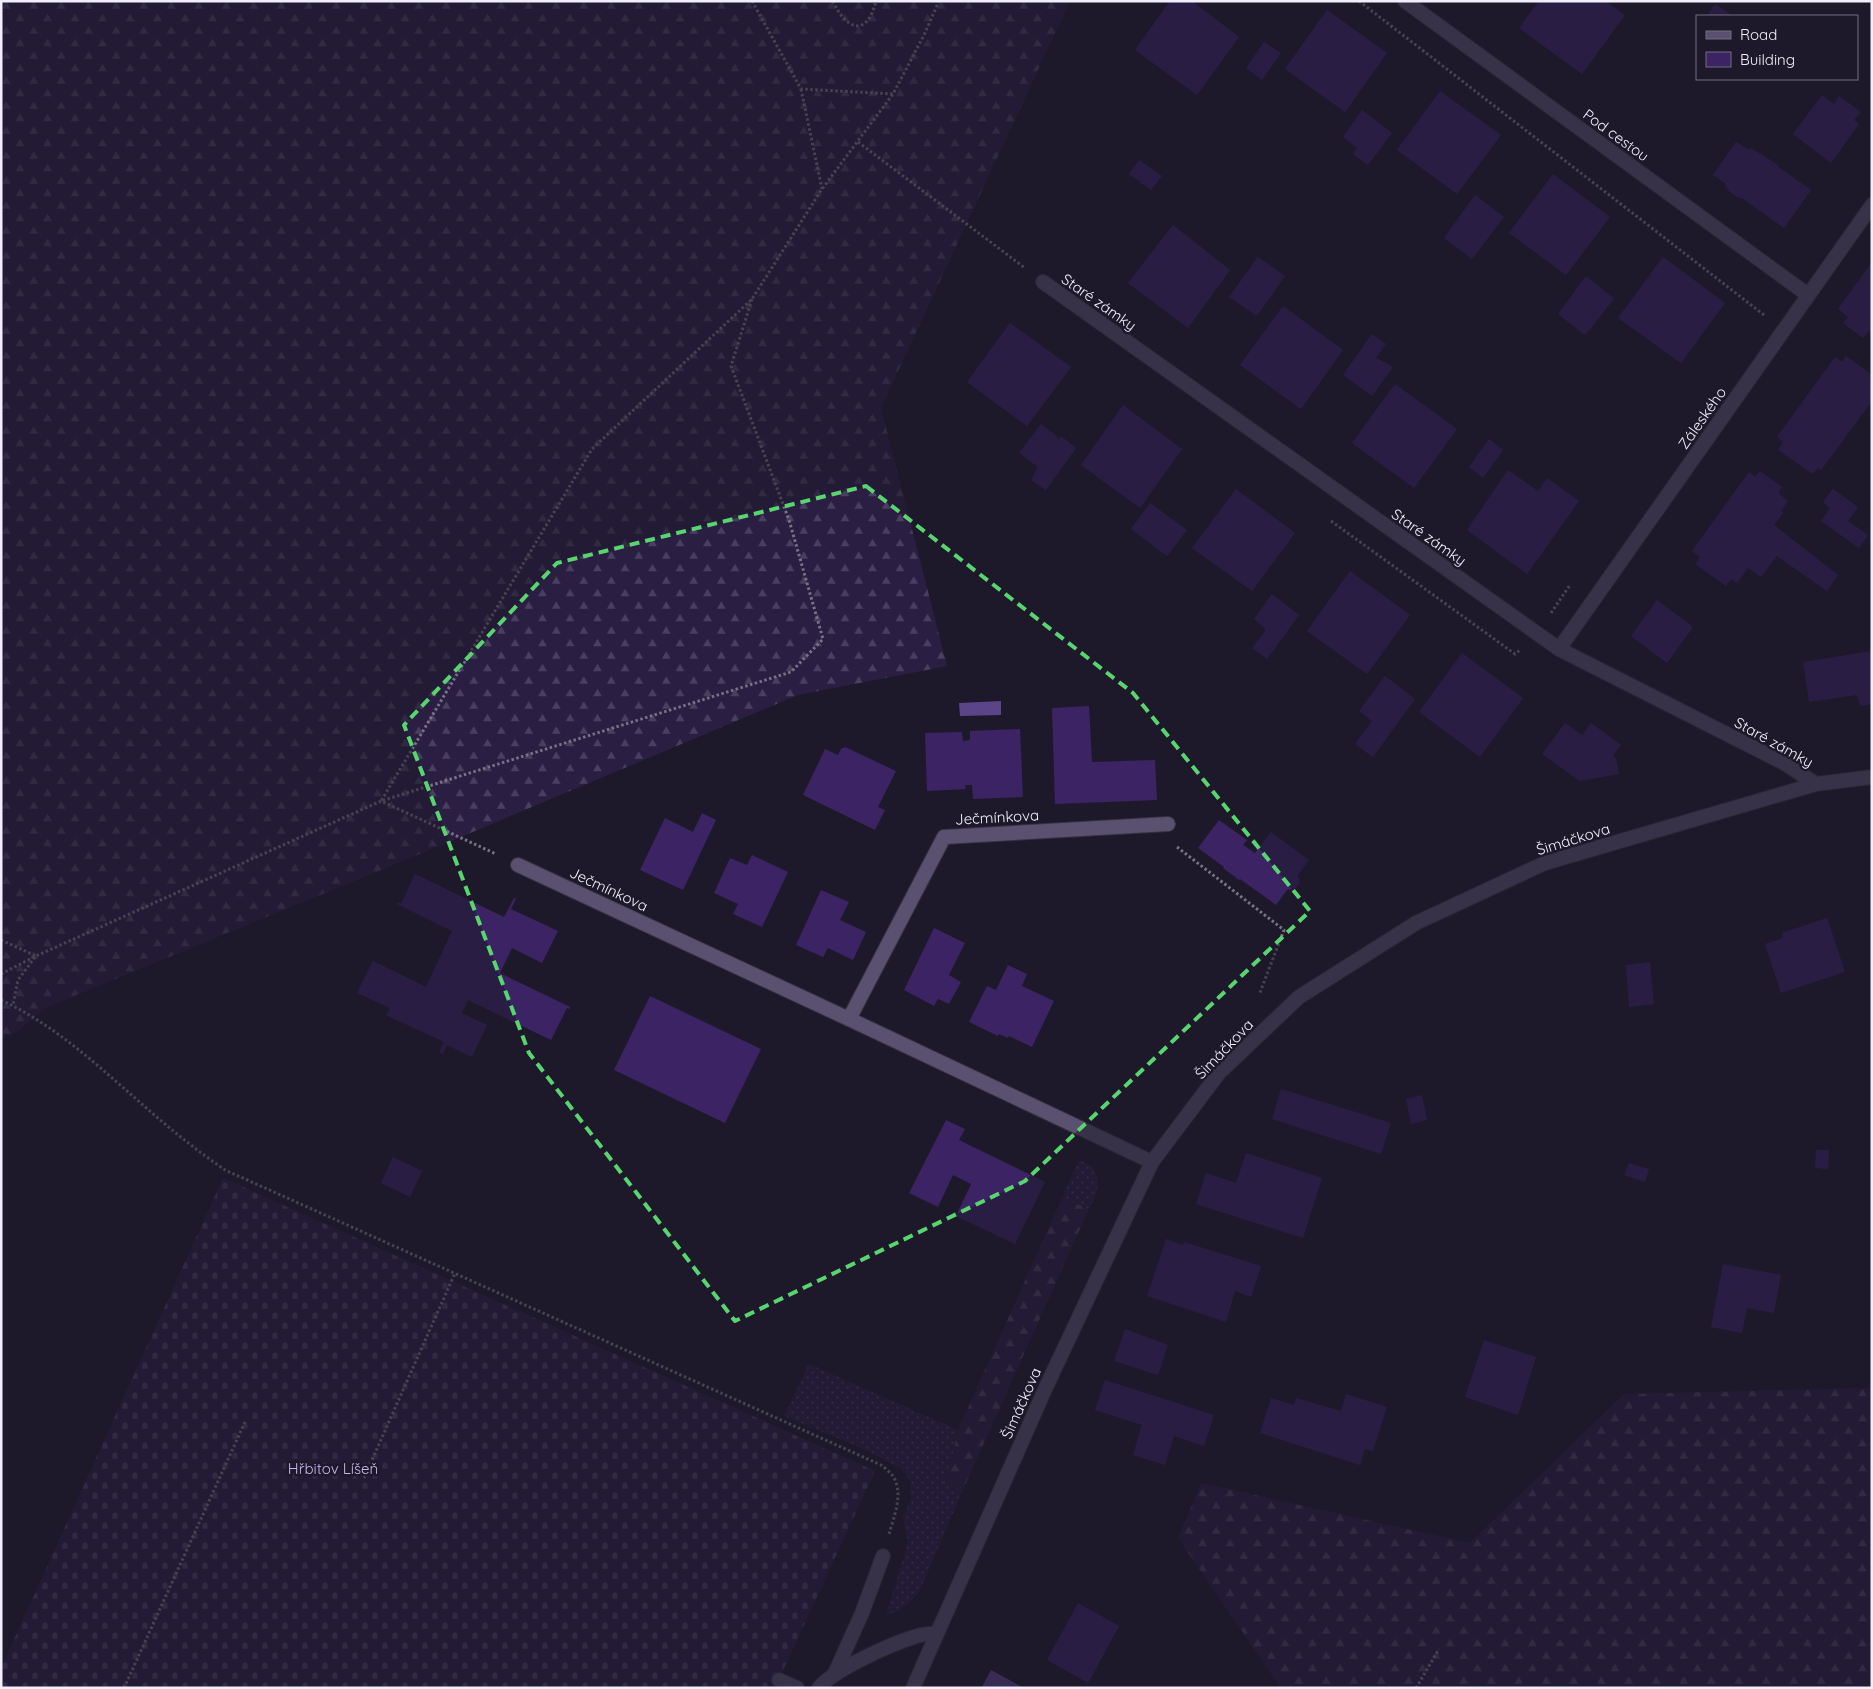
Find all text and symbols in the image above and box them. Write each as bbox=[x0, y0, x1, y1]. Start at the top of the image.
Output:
legend bbox=[1696, 15, 1858, 80]
text: Road bbox=[1740, 25, 1777, 44]
text: Building bbox=[1740, 50, 1795, 69]
street label: Pod cestou bbox=[1579, 105, 1653, 165]
street label: Staré zámky bbox=[1058, 269, 1140, 335]
street label: Záleského bbox=[1674, 383, 1730, 453]
street label: Staré zámky bbox=[1388, 504, 1470, 570]
street label: Staré zámky bbox=[1731, 713, 1817, 771]
street label: Ječmínkova bbox=[955, 805, 1039, 829]
street label: Šimáčkova bbox=[1534, 819, 1612, 859]
street label: Ječmínkova bbox=[567, 863, 651, 915]
street label: Šimáčkova bbox=[1191, 1015, 1257, 1083]
street label: Šimáčkova bbox=[997, 1364, 1045, 1442]
park label: Hřbitov Líšeň bbox=[288, 1459, 378, 1478]

